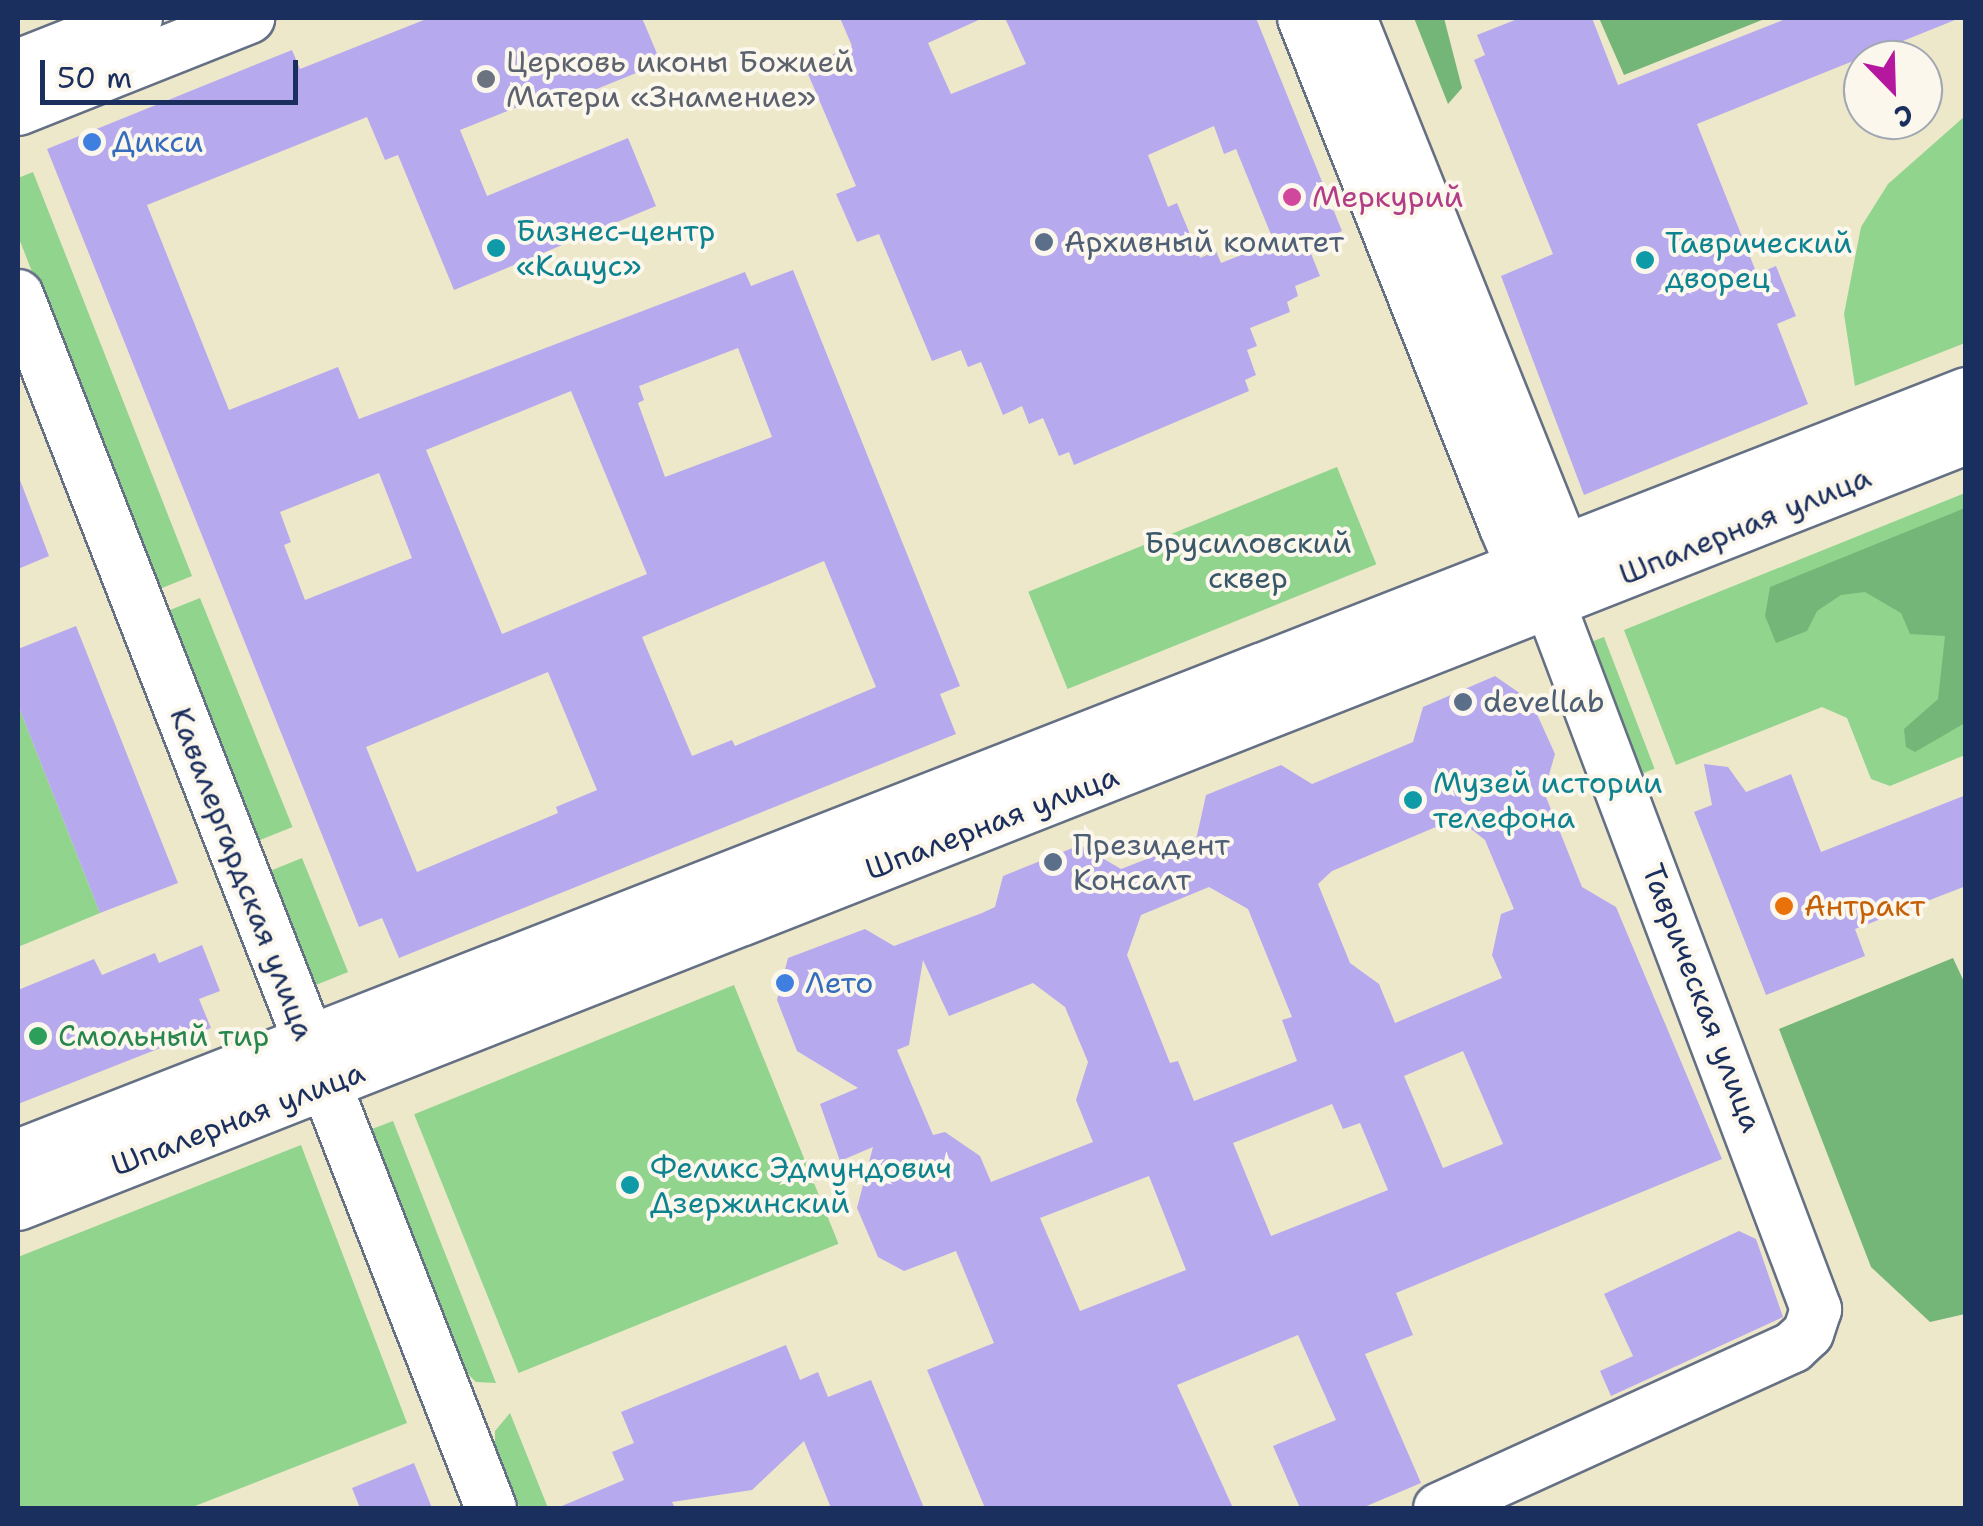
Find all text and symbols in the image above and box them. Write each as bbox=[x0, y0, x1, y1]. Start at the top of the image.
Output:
scale bar bbox=[45, 40, 302, 102]
north arrow bbox=[1843, 40, 1943, 140]
place label: Церковь иконы Божией Матери «Знамение» bbox=[506, 44, 854, 114]
text: 50 m bbox=[57, 57, 132, 98]
marker: Церковь иконы Божией Матери «Знамение» bbox=[475, 68, 497, 90]
text: С bbox=[1889, 95, 1919, 137]
place label: Дикси bbox=[112, 124, 203, 160]
marker: Дикси bbox=[81, 131, 103, 153]
place label: Меркурий bbox=[1312, 179, 1463, 215]
marker: Меркурий bbox=[1281, 186, 1303, 208]
place label: Бизнес-центр «Кацус» bbox=[516, 213, 715, 284]
place label: Архивный комитет bbox=[1064, 224, 1344, 260]
place label: Таврический дворец bbox=[1665, 225, 1852, 296]
marker: Архивный комитет bbox=[1033, 231, 1055, 253]
marker: Бизнес-центр «Кацус» bbox=[485, 237, 507, 259]
marker: Таврический дворец bbox=[1634, 249, 1656, 271]
street label: Шпалерная улица bbox=[1614, 459, 1876, 593]
park label: Брусиловский сквер bbox=[1144, 525, 1352, 596]
place label: devellab bbox=[1483, 684, 1605, 720]
marker: devellab bbox=[1452, 691, 1474, 713]
street label: Кавалергардская улица bbox=[162, 703, 322, 1045]
street label: Шпалерная улица bbox=[860, 758, 1124, 888]
place label: Музей истории телефона bbox=[1433, 765, 1663, 836]
marker: Музей истории телефона bbox=[1402, 789, 1424, 811]
place label: Президент Консалт bbox=[1073, 827, 1230, 898]
marker: Президент Консалт bbox=[1042, 851, 1064, 873]
street label: Таврическая улица bbox=[1634, 859, 1770, 1137]
place label: Антракт bbox=[1804, 888, 1925, 924]
marker: Антракт bbox=[1773, 895, 1795, 917]
place label: Лето bbox=[805, 965, 873, 1001]
marker: Лето bbox=[774, 972, 796, 994]
place label: Смольный тир bbox=[58, 1018, 269, 1054]
marker: Смольный тир bbox=[27, 1025, 49, 1047]
street label: Шпалерная улица bbox=[106, 1054, 370, 1184]
place label: Феликс Эдмундович Дзержинский bbox=[650, 1150, 952, 1220]
marker: Феликс Эдмундович Дзержинский bbox=[619, 1174, 641, 1196]

